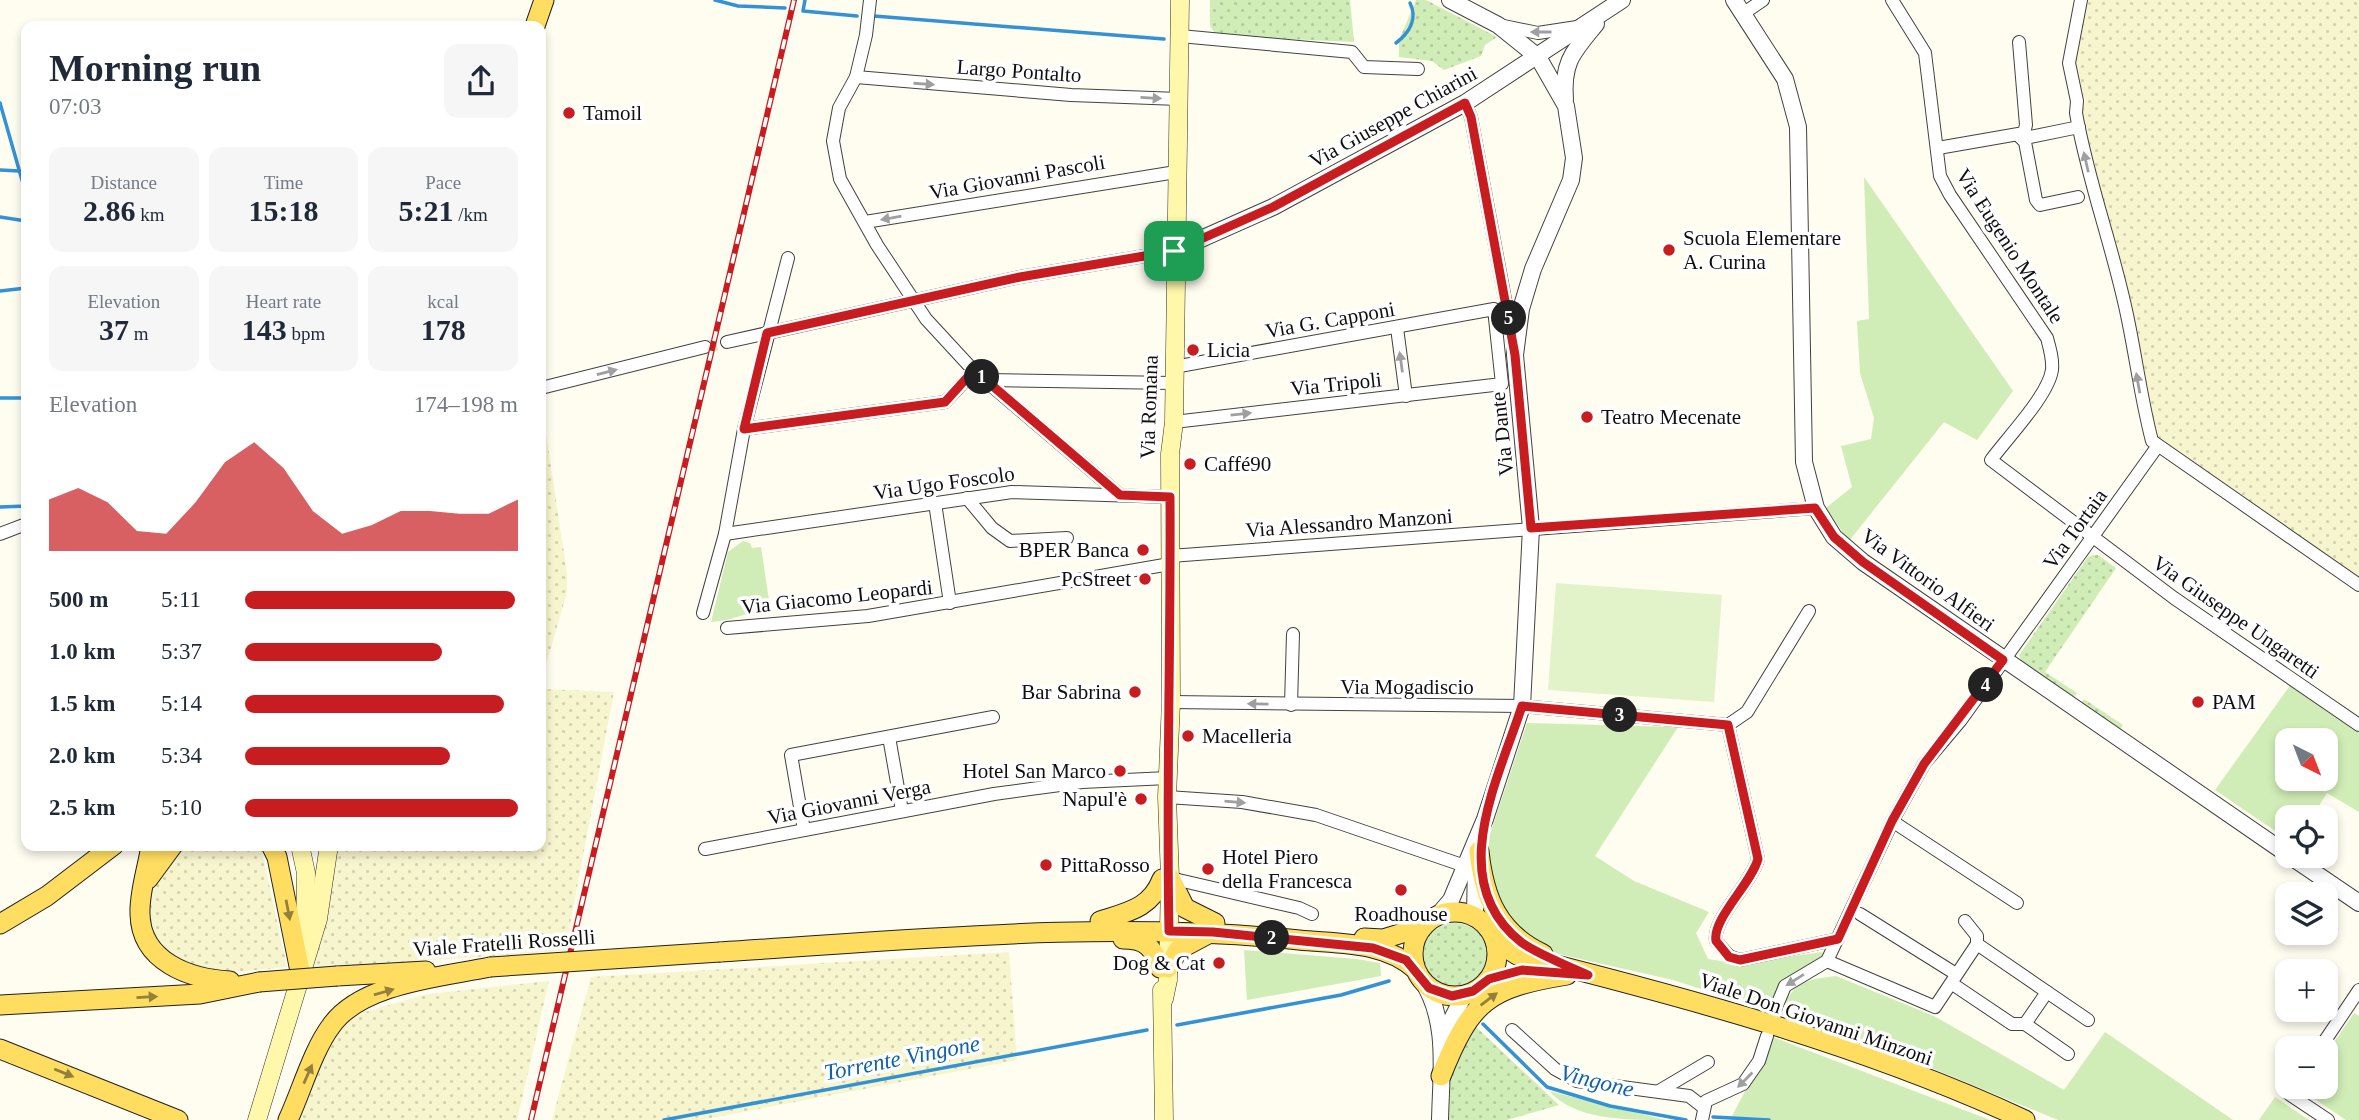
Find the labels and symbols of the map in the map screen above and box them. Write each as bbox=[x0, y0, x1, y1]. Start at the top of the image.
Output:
one-way arrow bbox=[1530, 26, 1552, 37]
street label: Largo Pontalto bbox=[956, 55, 1082, 87]
street label: Via Giuseppe Chiarini bbox=[1305, 61, 1481, 173]
one-way arrow bbox=[913, 79, 935, 90]
one-way arrow bbox=[1140, 93, 1162, 104]
place label: Tamoil bbox=[583, 101, 642, 125]
marker: Tamoil bbox=[561, 105, 577, 121]
street label: Via Giovanni Pascoli bbox=[927, 150, 1107, 204]
one-way arrow bbox=[2080, 150, 2091, 172]
street label: Via Eugenio Montale bbox=[1951, 164, 2069, 328]
one-way arrow bbox=[880, 213, 902, 224]
pin bbox=[1144, 221, 1204, 281]
place label: Scuola Elementare A. Curina bbox=[1683, 226, 1841, 274]
marker: Scuola Elementare A. Curina bbox=[1661, 242, 1677, 258]
street label: Via G. Capponi bbox=[1263, 297, 1397, 343]
pin: 5 bbox=[1492, 300, 1526, 336]
place label: Licia bbox=[1207, 338, 1251, 362]
marker: Licia bbox=[1185, 342, 1201, 358]
one-way arrow bbox=[1396, 350, 1407, 372]
street label: Via Romana bbox=[1135, 354, 1163, 460]
pin: 1 bbox=[964, 360, 1000, 394]
one-way arrow bbox=[596, 366, 618, 377]
street label: Via Tripoli bbox=[1289, 367, 1383, 401]
one-way arrow bbox=[2132, 372, 2143, 394]
street label: Via Dante bbox=[1486, 391, 1518, 477]
place label: Teatro Mecenate bbox=[1601, 405, 1741, 429]
one-way arrow bbox=[1231, 408, 1253, 419]
marker: Teatro Mecenate bbox=[1579, 409, 1595, 425]
place label: Caffé90 bbox=[1204, 452, 1271, 476]
marker: Caffé90 bbox=[1182, 456, 1198, 472]
street label: Via Ugo Foscolo bbox=[872, 461, 1016, 505]
street label: Via Tortaia bbox=[2038, 484, 2112, 574]
street label: Via Alessandro Manzoni bbox=[1245, 504, 1454, 542]
street label: Via Vittorio Alfieri bbox=[1857, 523, 2000, 637]
place label: BPER Banca bbox=[1019, 538, 1130, 562]
marker: BPER Banca bbox=[1135, 542, 1151, 558]
street label: Via Giuseppe Ungaretti bbox=[2148, 550, 2324, 684]
place label: PcStreet bbox=[1061, 567, 1131, 591]
marker: PcStreet bbox=[1137, 571, 1153, 587]
street label: Via Giacomo Leopardi bbox=[740, 575, 934, 619]
pin: 4 bbox=[1968, 668, 2004, 702]
street label: Via Mogadiscio bbox=[1340, 675, 1474, 699]
place label: Bar Sabrina bbox=[1021, 680, 1122, 704]
marker: Bar Sabrina bbox=[1127, 684, 1143, 700]
place label: PAM bbox=[2212, 690, 2256, 714]
marker: PAM bbox=[2190, 694, 2206, 710]
one-way arrow bbox=[1247, 698, 1269, 710]
pin: 3 bbox=[1602, 698, 1638, 732]
place label: Macelleria bbox=[1202, 724, 1292, 748]
marker: Macelleria bbox=[1180, 728, 1196, 744]
north arrow bbox=[2275, 728, 2338, 791]
place label: Hotel San Marco bbox=[963, 759, 1106, 783]
marker: Hotel San Marco bbox=[1112, 763, 1128, 779]
street label: Via Giovanni Verga bbox=[765, 774, 933, 830]
place label: Napul'è bbox=[1063, 787, 1127, 811]
marker: Napul'è bbox=[1133, 791, 1149, 807]
one-way arrow bbox=[1224, 797, 1246, 808]
place label: Hotel Piero della Francesca bbox=[1222, 845, 1353, 893]
place label: PittaRosso bbox=[1060, 853, 1150, 877]
marker: PittaRosso bbox=[1038, 857, 1054, 873]
marker: Hotel Piero della Francesca bbox=[1200, 861, 1216, 877]
marker: Roadhouse bbox=[1393, 882, 1409, 898]
one-way arrow bbox=[282, 899, 293, 921]
place label: Roadhouse bbox=[1354, 902, 1448, 926]
pin: 2 bbox=[1254, 920, 1290, 956]
street label: Viale Fratelli Rosselli bbox=[412, 925, 596, 961]
place label: Dog & Cat bbox=[1113, 951, 1205, 975]
marker: Dog & Cat bbox=[1211, 955, 1227, 971]
street label: Viale Don Giovanni Minzoni bbox=[1696, 968, 1936, 1070]
one-way arrow bbox=[1785, 974, 1804, 986]
one-way arrow bbox=[374, 986, 395, 996]
one-way arrow bbox=[137, 991, 159, 1002]
one-way arrow bbox=[1480, 993, 1498, 1007]
water label: Torrente Vingone bbox=[822, 1031, 982, 1085]
water label: Vingone bbox=[1558, 1060, 1636, 1102]
one-way arrow bbox=[302, 1064, 314, 1084]
one-way arrow bbox=[54, 1067, 75, 1078]
one-way arrow bbox=[1736, 1072, 1753, 1089]

